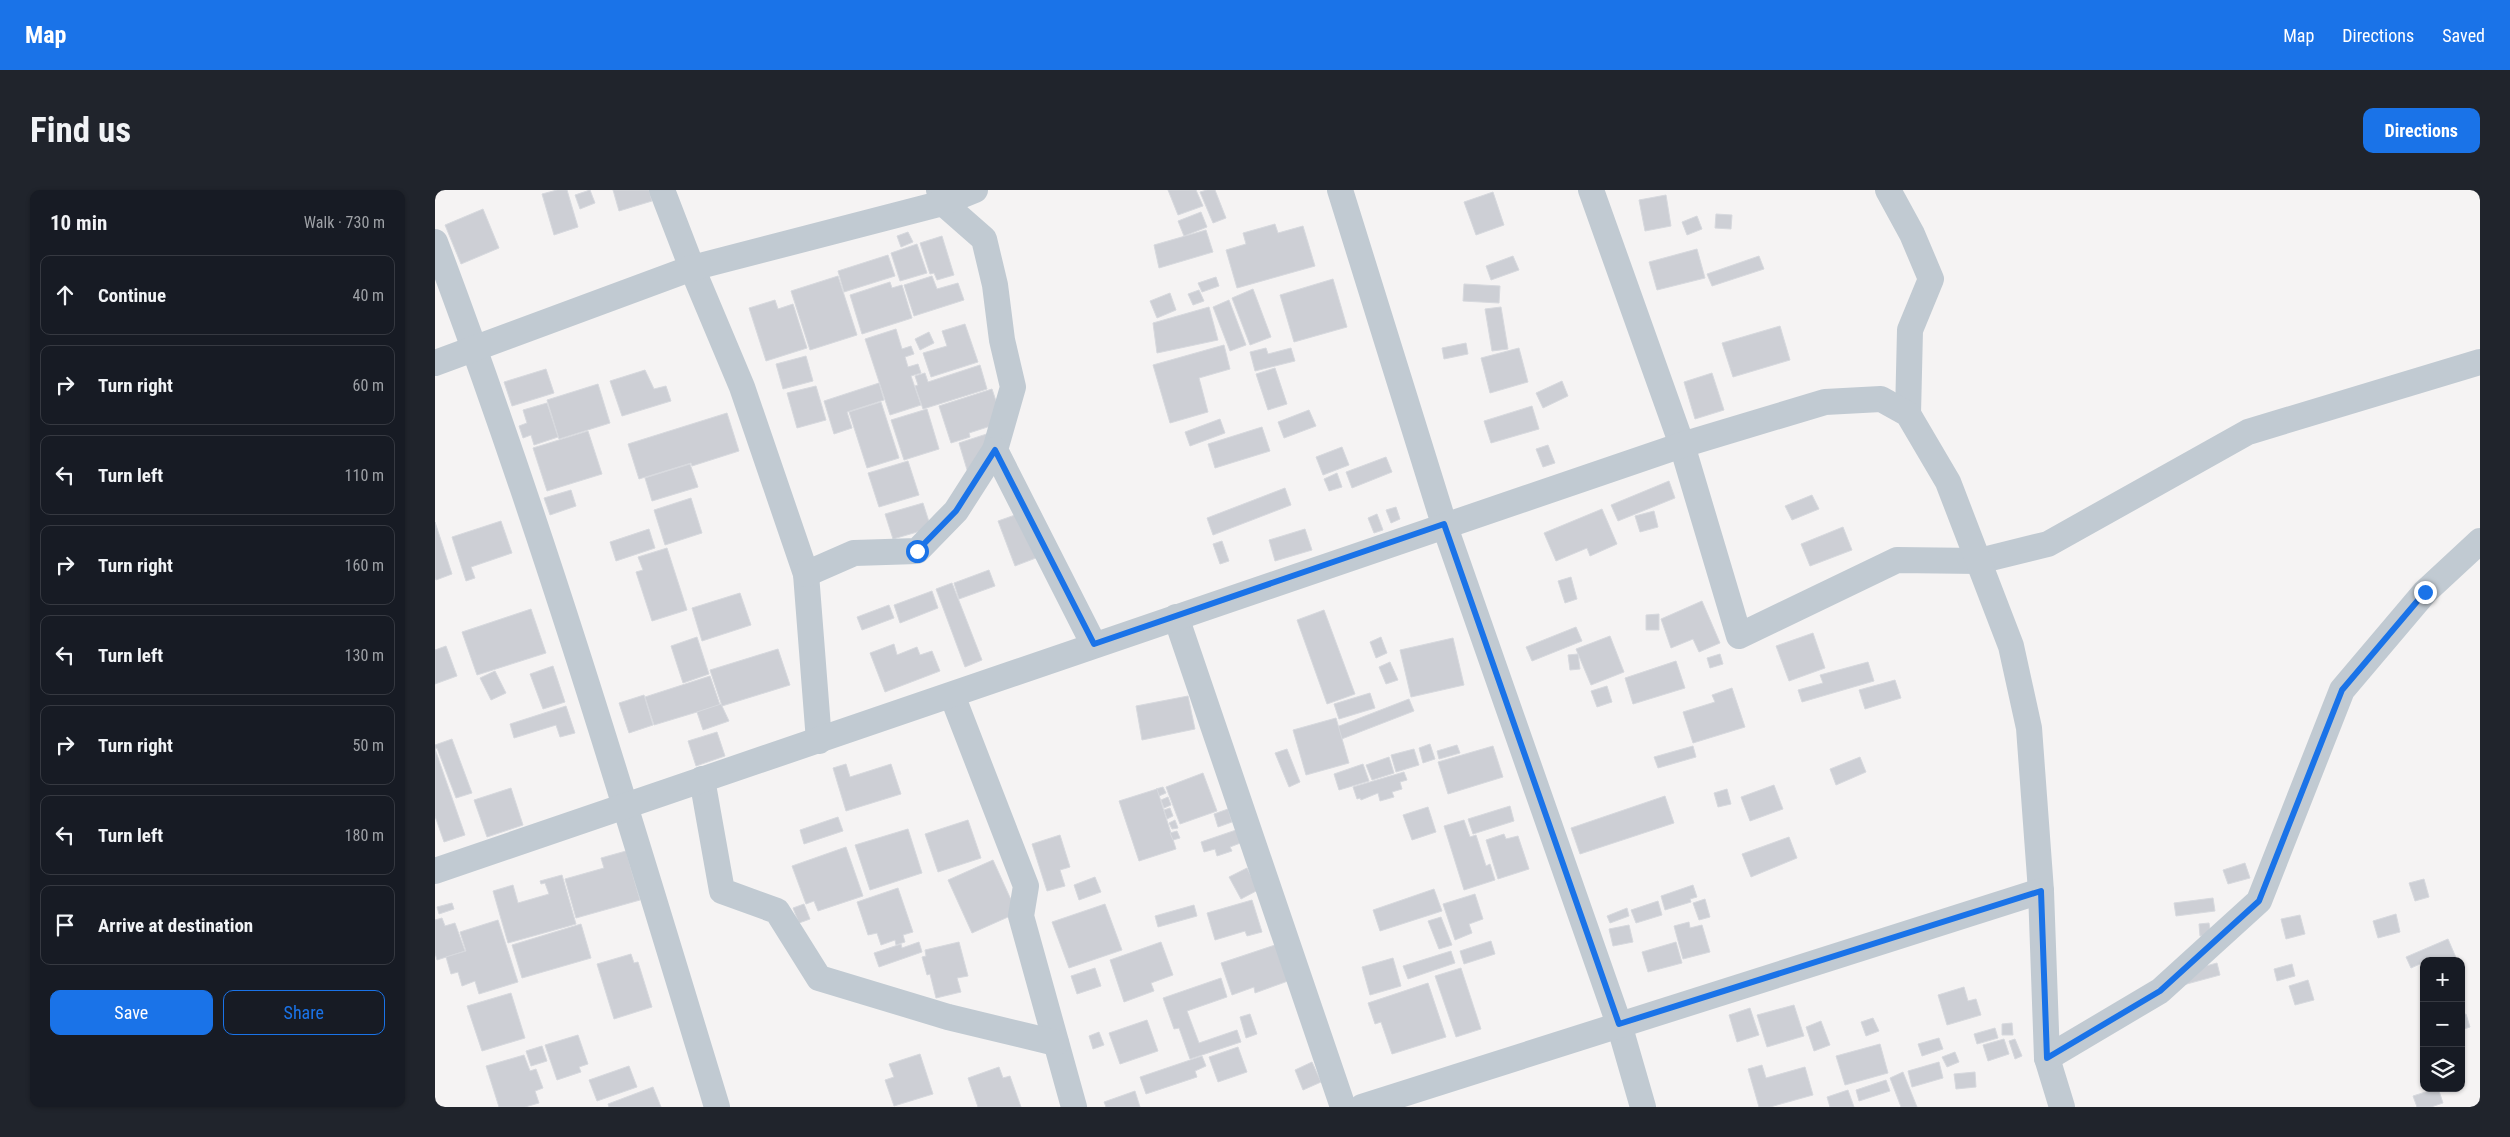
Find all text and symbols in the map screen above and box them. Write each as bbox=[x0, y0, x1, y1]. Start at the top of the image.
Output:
text: Map bbox=[25, 21, 66, 49]
text: Map bbox=[2283, 25, 2314, 46]
text: Directions bbox=[2342, 25, 2414, 46]
text: Saved bbox=[2442, 25, 2485, 46]
button: Directions bbox=[2363, 108, 2480, 153]
text: Find us bbox=[30, 110, 131, 151]
text: 10 min bbox=[50, 211, 107, 235]
text: Walk · 730 m bbox=[304, 213, 385, 232]
icon: ahead bbox=[51, 281, 79, 309]
text: Continue bbox=[98, 284, 166, 307]
text: 40 m bbox=[352, 286, 384, 305]
icon: right bbox=[51, 371, 79, 399]
text: Turn right bbox=[98, 374, 173, 397]
text: 60 m bbox=[352, 376, 384, 395]
icon: left bbox=[51, 461, 79, 489]
text: Turn left bbox=[98, 464, 163, 487]
text: 110 m bbox=[345, 466, 384, 485]
route start bbox=[906, 540, 929, 563]
icon: right bbox=[51, 551, 79, 579]
text: Turn right bbox=[98, 554, 173, 577]
text: 160 m bbox=[345, 556, 384, 575]
route end bbox=[2414, 581, 2437, 604]
icon: left bbox=[51, 641, 79, 669]
text: Turn left bbox=[98, 644, 163, 667]
text: 130 m bbox=[345, 646, 384, 665]
icon: right bbox=[51, 731, 79, 759]
text: Turn right bbox=[98, 734, 173, 757]
text: 50 m bbox=[352, 736, 384, 755]
icon: left bbox=[51, 821, 79, 849]
text: Turn left bbox=[98, 824, 163, 847]
text: 180 m bbox=[345, 826, 384, 845]
icon: arrive bbox=[51, 911, 79, 939]
text: Arrive at destination bbox=[98, 914, 253, 937]
map controls bbox=[2420, 957, 2465, 1092]
button: + bbox=[2420, 957, 2465, 1002]
button: Save bbox=[50, 990, 213, 1035]
button: Share bbox=[223, 990, 385, 1035]
button: − bbox=[2420, 1002, 2465, 1047]
button: layers bbox=[2420, 1047, 2465, 1092]

